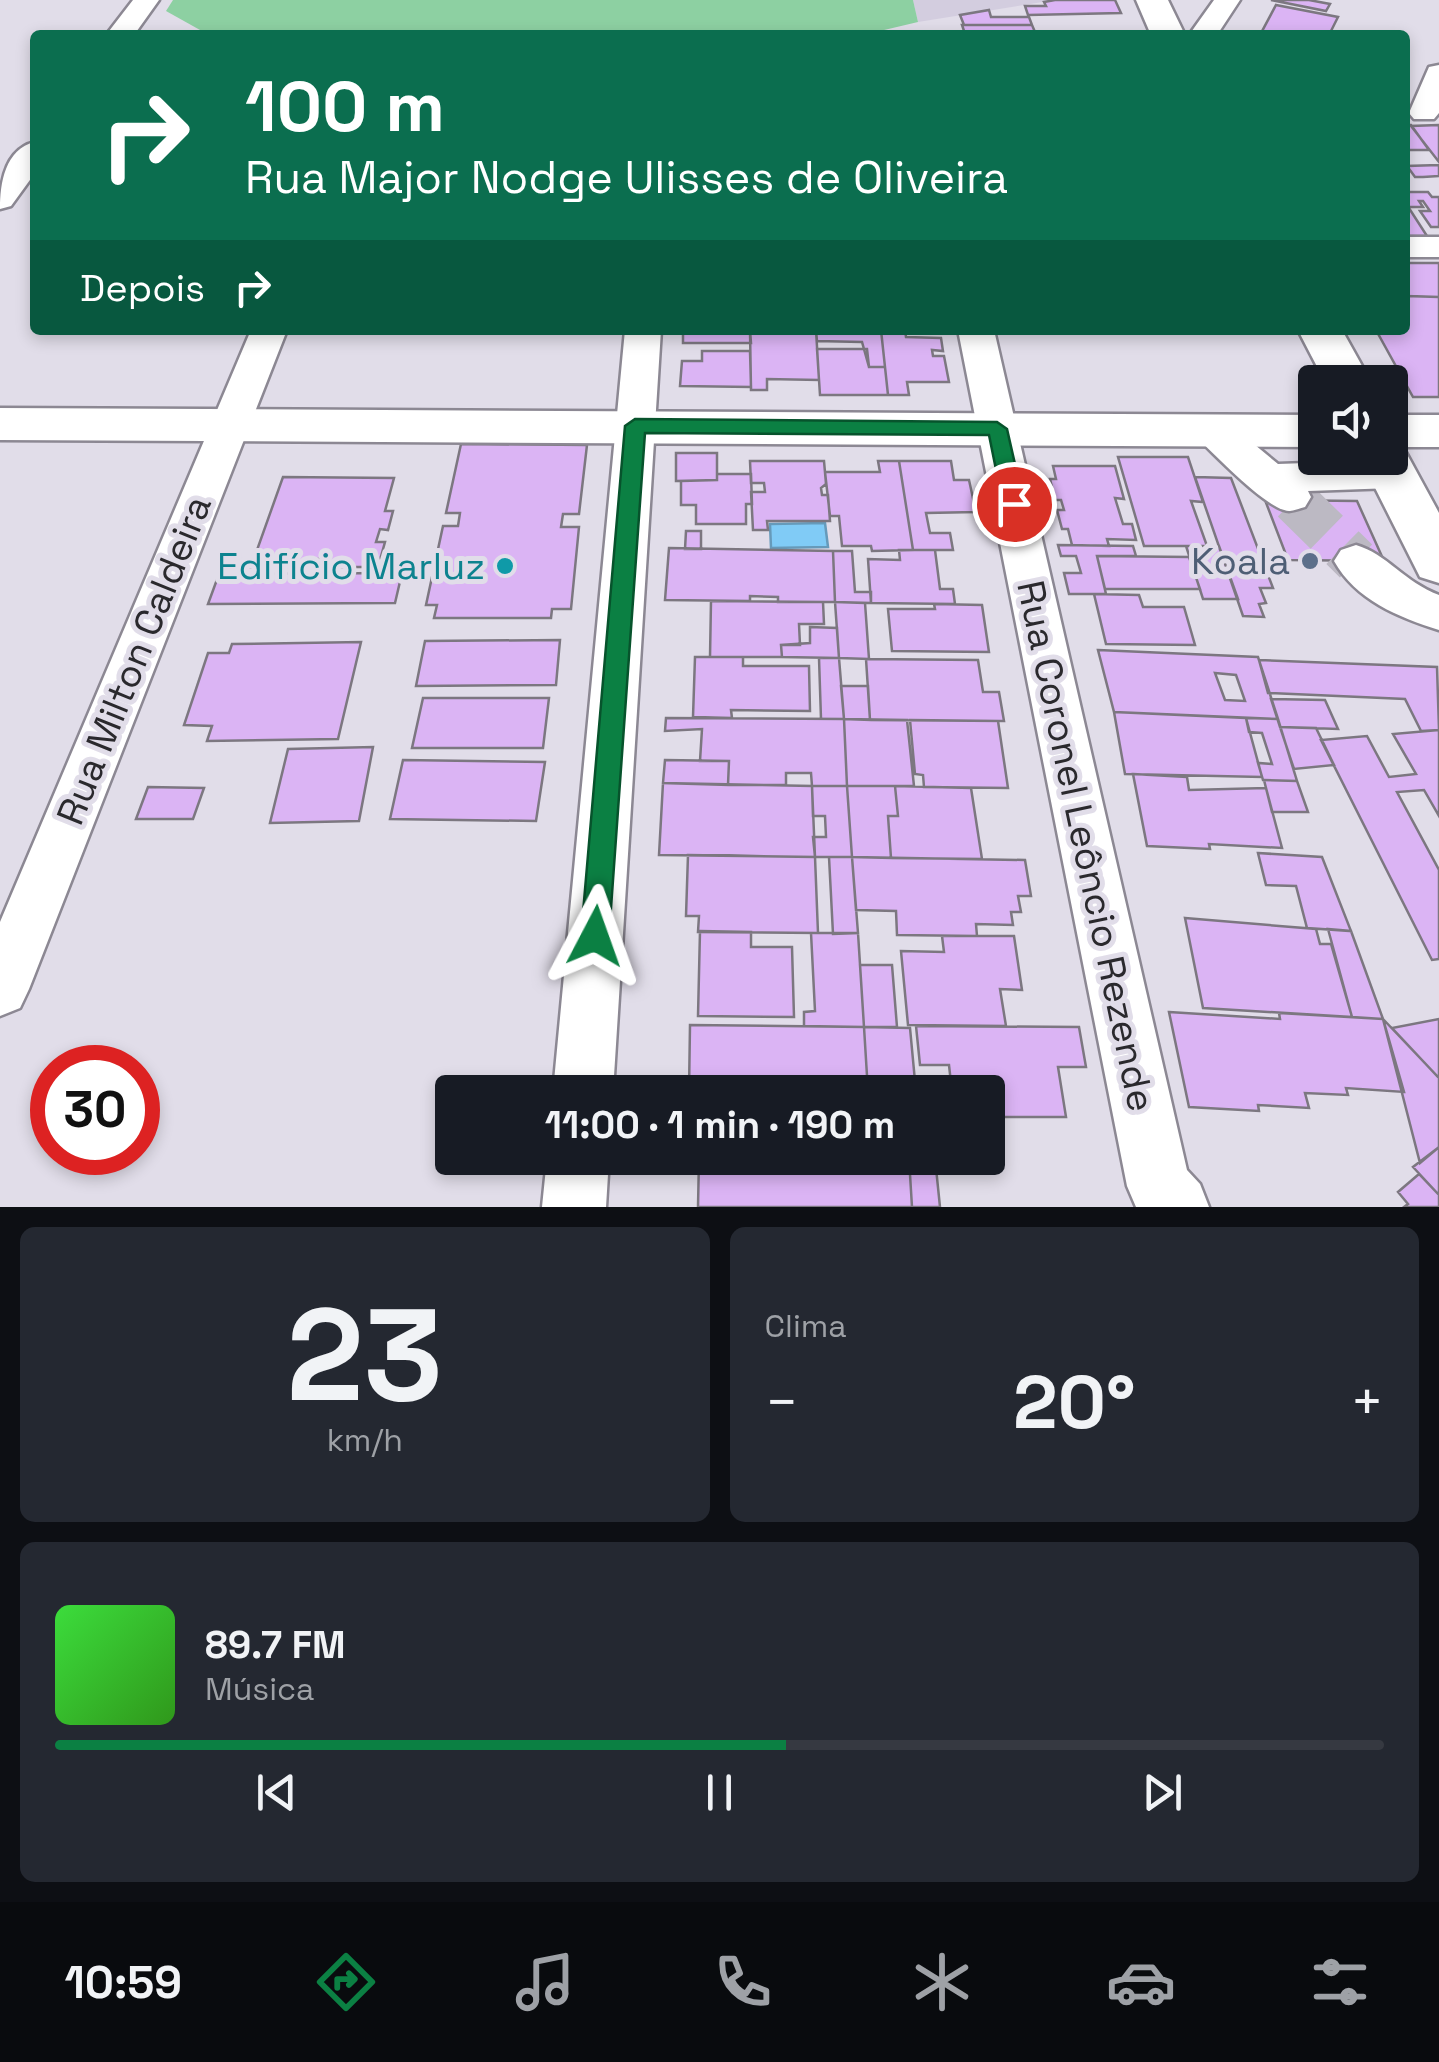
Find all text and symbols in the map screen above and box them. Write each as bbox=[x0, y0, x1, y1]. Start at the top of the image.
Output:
text: 100 m bbox=[245, 62, 445, 151]
icon: right bbox=[80, 70, 210, 200]
text: Rua Major Nodge Ulisses de Oliveira bbox=[245, 149, 1008, 206]
icon: right bbox=[225, 260, 280, 315]
text: Depois bbox=[80, 264, 205, 312]
map controls bbox=[1298, 365, 1408, 475]
button: sound bbox=[1298, 365, 1408, 475]
pin bbox=[972, 462, 1057, 547]
icon: arrive bbox=[987, 477, 1042, 532]
street label: Rua Milton Caldeira bbox=[46, 488, 222, 832]
place label: Koala bbox=[1191, 537, 1290, 585]
place label: Edifício Marluz bbox=[217, 542, 485, 590]
marker: Koala bbox=[1299, 550, 1321, 572]
marker: Edifício Marluz bbox=[494, 555, 516, 577]
street label: Rua Coronel Leôncio Rezende bbox=[1006, 576, 1166, 1116]
position arrow bbox=[543, 884, 647, 988]
speed limit sign: 30 bbox=[30, 1045, 160, 1175]
text: 11:00 · 1 min · 190 m bbox=[545, 1101, 895, 1149]
text: 23 bbox=[287, 1272, 443, 1438]
text: Clima bbox=[765, 1306, 847, 1346]
text: 20° bbox=[1013, 1354, 1136, 1450]
text: − bbox=[765, 1367, 799, 1437]
text: + bbox=[1350, 1367, 1384, 1437]
text: km/h bbox=[327, 1420, 403, 1460]
text: 89.7 FM bbox=[205, 1621, 345, 1669]
text: Música bbox=[205, 1669, 315, 1709]
icon: previous bbox=[249, 1765, 304, 1820]
icon: pause bbox=[692, 1765, 747, 1820]
icon: next bbox=[1135, 1765, 1190, 1820]
icon: directions bbox=[311, 1947, 381, 2017]
icon: music bbox=[510, 1947, 580, 2017]
icon: phone bbox=[708, 1947, 778, 2017]
icon: climate bbox=[907, 1947, 977, 2017]
icon: car bbox=[1106, 1947, 1176, 2017]
icon: filters bbox=[1305, 1947, 1375, 2017]
text: 10:59 bbox=[64, 1954, 182, 2011]

